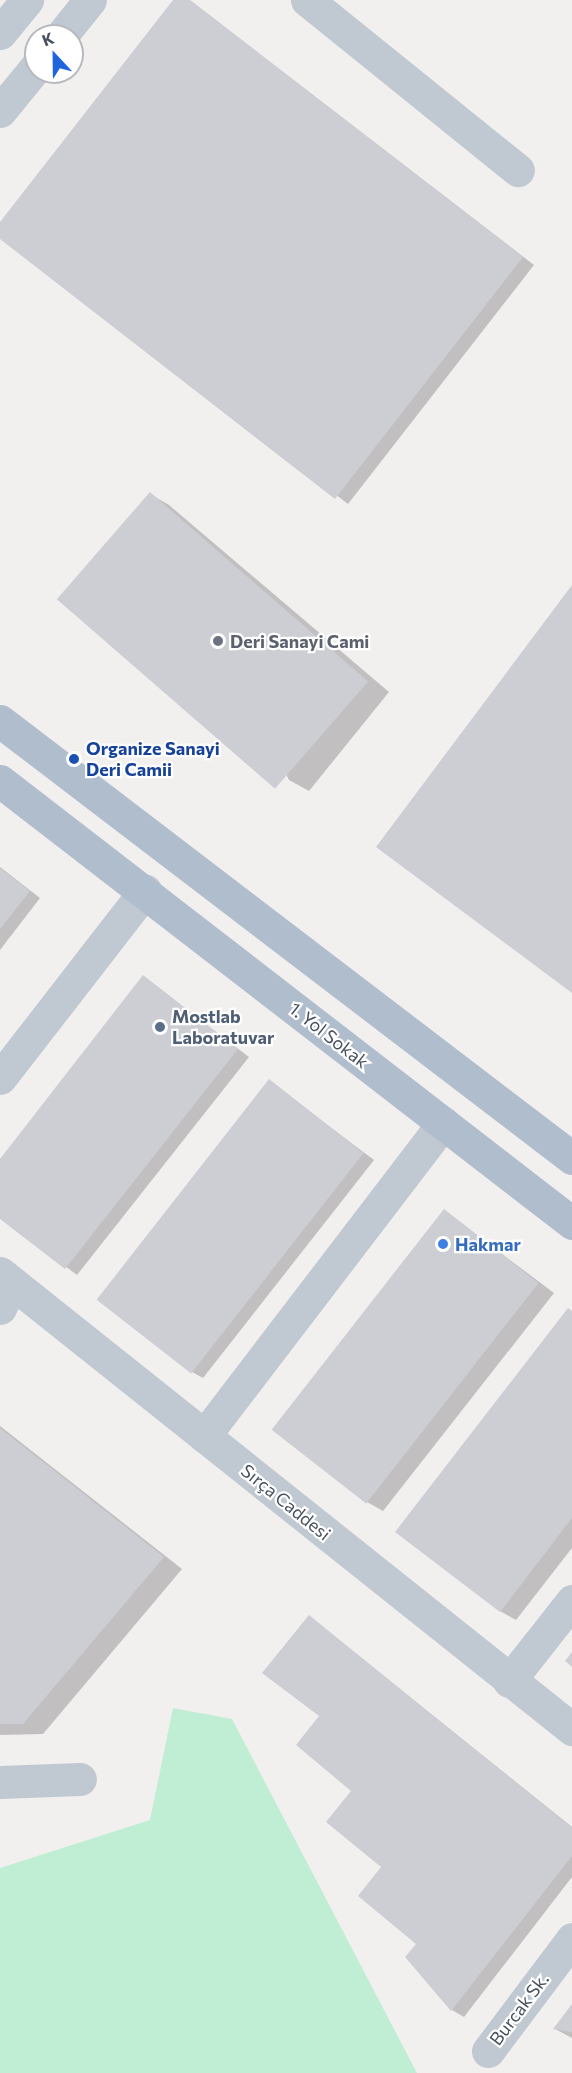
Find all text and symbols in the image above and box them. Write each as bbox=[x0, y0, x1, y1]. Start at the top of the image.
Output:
north arrow bbox=[24, 24, 84, 84]
text: K bbox=[39, 28, 57, 50]
place label: Deri Sanayi Cami bbox=[230, 630, 369, 652]
marker: Deri Sanayi Cami bbox=[211, 634, 225, 648]
place label: Organize Sanayi Deri Camii bbox=[86, 738, 220, 780]
marker: Organize Sanayi Deri Camii bbox=[67, 752, 81, 766]
street label: 1. Yol Sokak bbox=[285, 997, 373, 1073]
place label: Mostlab Laboratuvar bbox=[172, 1006, 274, 1048]
marker: Mostlab Laboratuvar bbox=[153, 1020, 167, 1034]
place label: Hakmar bbox=[455, 1233, 521, 1255]
marker: Hakmar bbox=[436, 1237, 450, 1251]
street label: Sırça Caddesi bbox=[237, 1459, 335, 1545]
street label: Burcak Sk. bbox=[485, 1969, 553, 2049]

